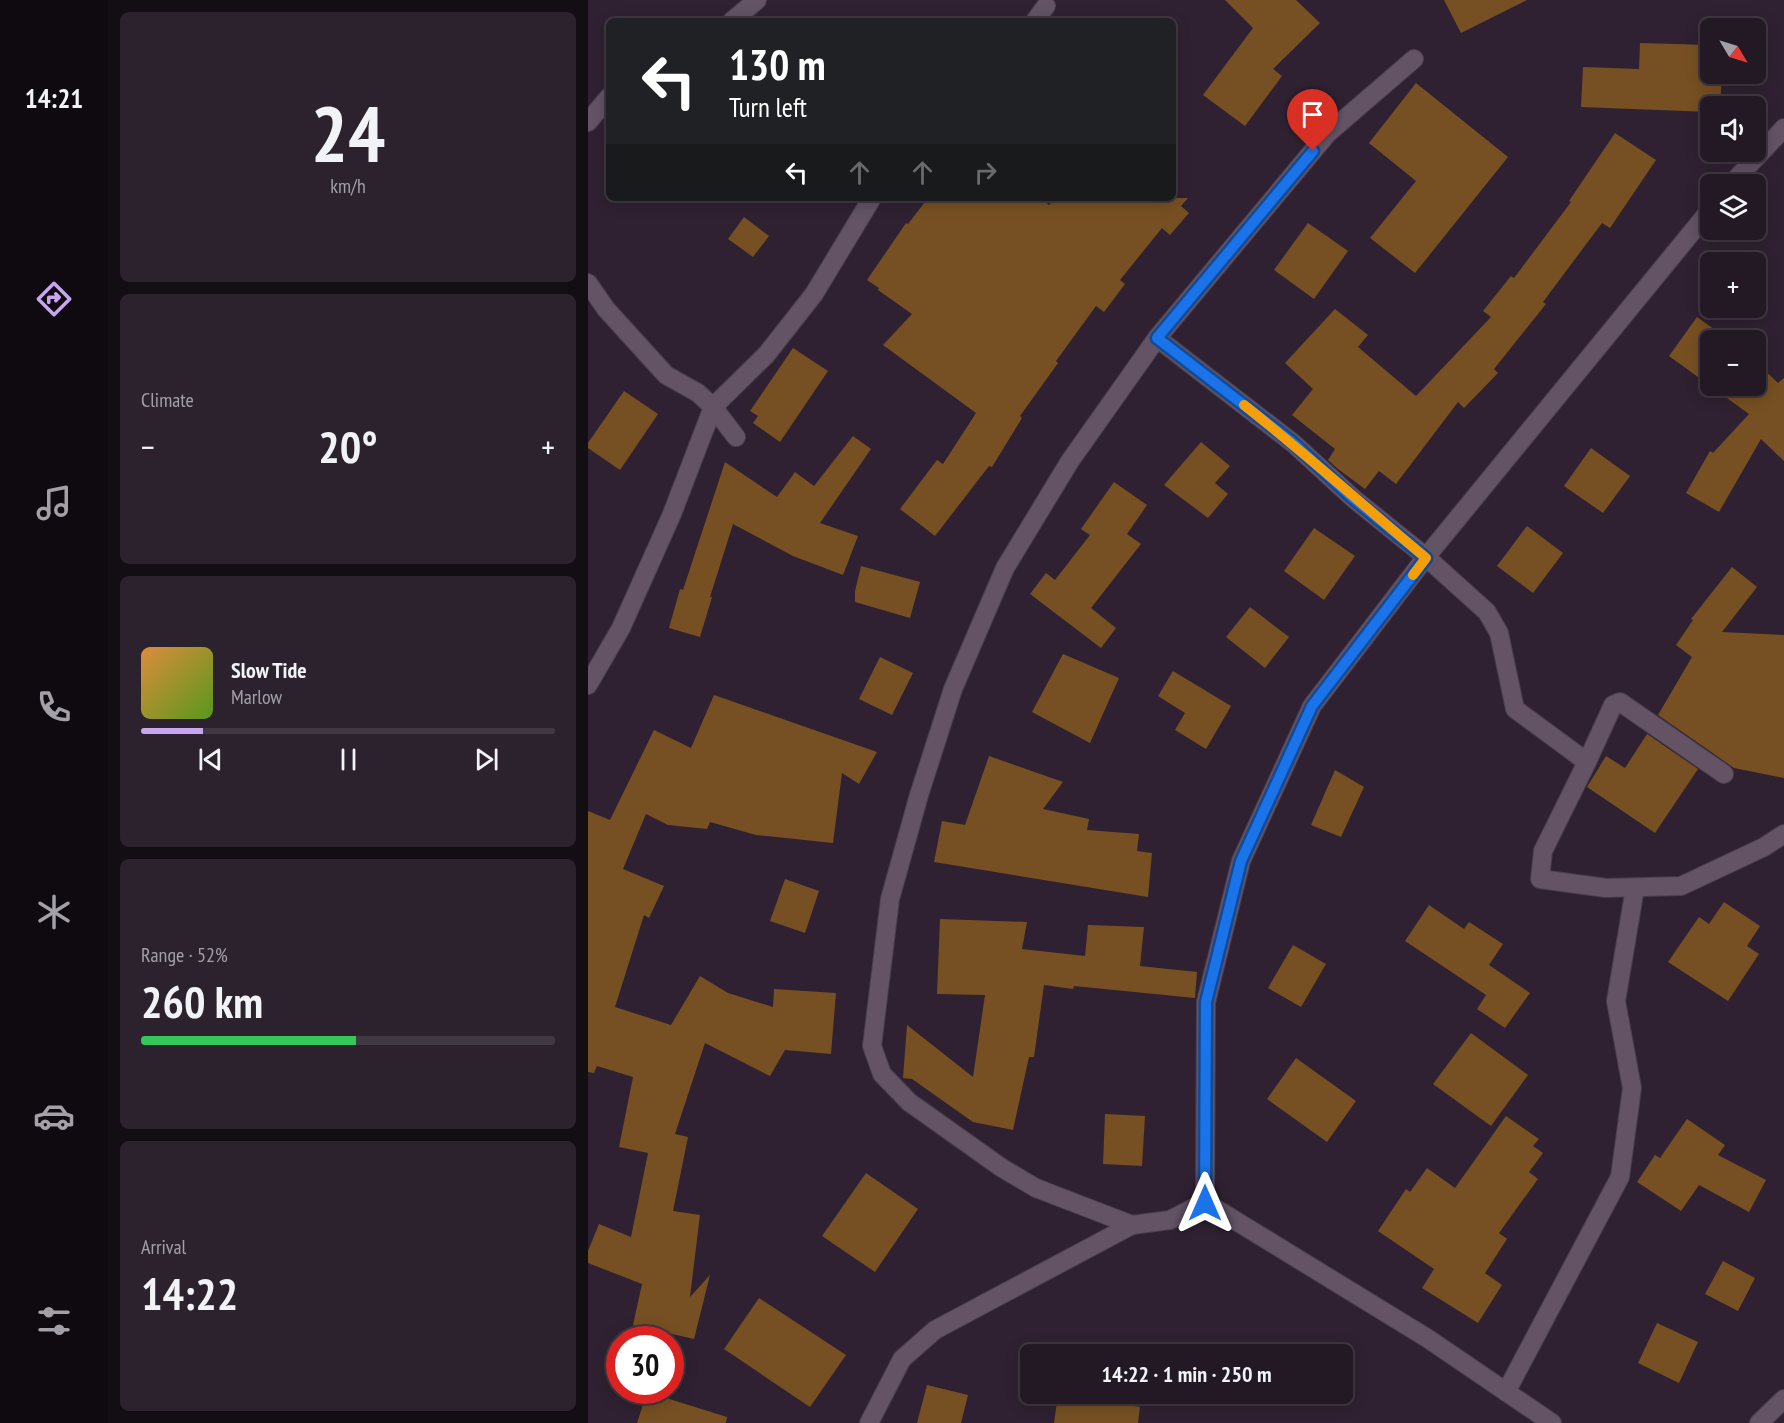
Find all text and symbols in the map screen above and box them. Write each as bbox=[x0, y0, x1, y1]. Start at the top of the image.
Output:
north arrow bbox=[1700, 18, 1766, 84]
map controls bbox=[1700, 18, 1766, 396]
text: 130 m bbox=[729, 37, 826, 92]
icon: left bbox=[630, 42, 708, 120]
text: 14:21 bbox=[25, 81, 83, 115]
text: 24 bbox=[311, 83, 385, 184]
pin bbox=[1287, 89, 1338, 151]
text: Turn left bbox=[729, 90, 807, 124]
button: sound bbox=[1700, 96, 1766, 162]
icon: arrive bbox=[1296, 98, 1329, 131]
icon: left bbox=[780, 156, 813, 189]
icon: ahead bbox=[843, 156, 876, 189]
icon: ahead bbox=[906, 156, 939, 189]
icon: right bbox=[969, 156, 1002, 189]
text: km/h bbox=[330, 173, 366, 199]
button: layers bbox=[1700, 174, 1766, 240]
button: + bbox=[1700, 252, 1766, 318]
icon: directions bbox=[33, 278, 75, 320]
button: − bbox=[1700, 330, 1766, 396]
text: Climate bbox=[141, 387, 194, 413]
text: 20° bbox=[318, 417, 378, 475]
text: − bbox=[141, 425, 155, 468]
text: + bbox=[541, 425, 555, 468]
icon: music bbox=[33, 482, 75, 524]
text: Slow Tide bbox=[231, 656, 307, 684]
text: Marlow bbox=[231, 684, 282, 710]
icon: phone bbox=[33, 686, 75, 728]
icon: previous bbox=[194, 743, 227, 776]
icon: pause bbox=[332, 743, 365, 776]
icon: next bbox=[470, 743, 503, 776]
icon: climate bbox=[33, 891, 75, 933]
text: Range · 52% bbox=[141, 942, 228, 968]
text: 260 km bbox=[141, 972, 263, 1030]
icon: car bbox=[33, 1095, 75, 1137]
position arrow bbox=[1173, 1171, 1237, 1235]
text: Arrival bbox=[141, 1234, 186, 1260]
text: 14:22 bbox=[141, 1264, 238, 1322]
icon: filters bbox=[33, 1300, 75, 1342]
speed limit sign: 30 bbox=[606, 1326, 684, 1404]
text: 14:22 · 1 min · 250 m bbox=[1101, 1360, 1272, 1388]

